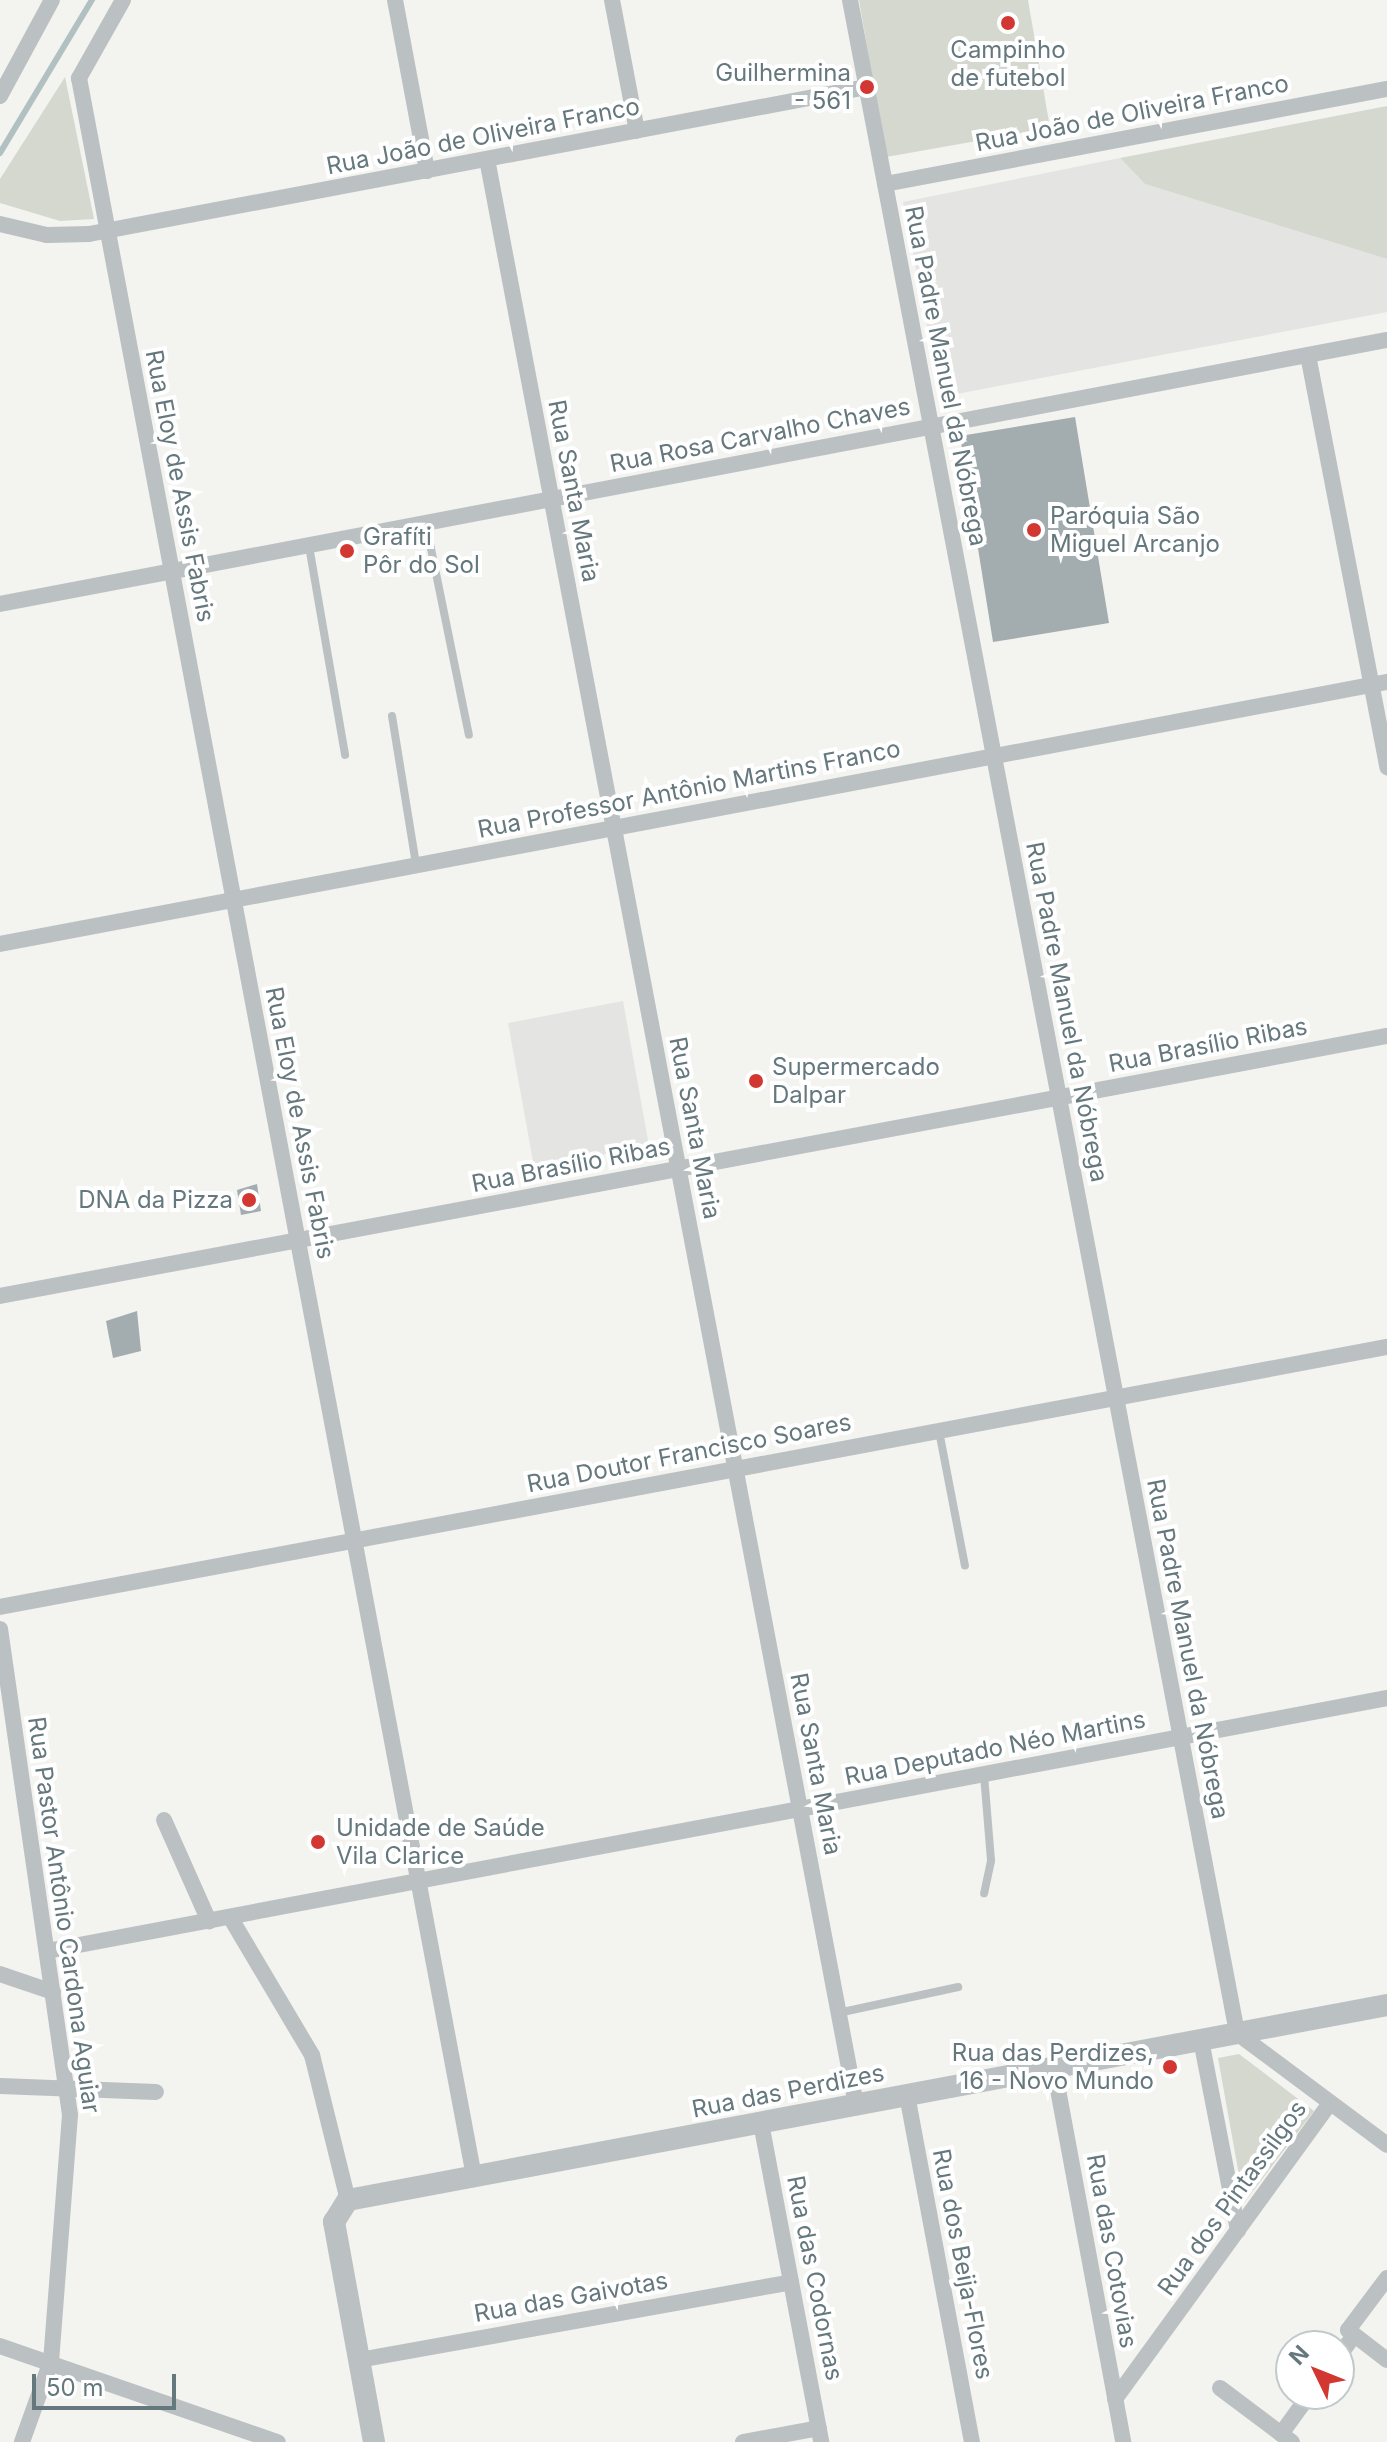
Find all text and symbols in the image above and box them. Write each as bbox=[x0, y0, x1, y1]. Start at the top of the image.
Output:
marker: Campinho de futebol bbox=[999, 14, 1017, 32]
place label: Campinho de futebol bbox=[950, 36, 1066, 92]
place label: Guilhermina - 561 bbox=[715, 59, 851, 115]
street label: Rua João de Oliveira Franco bbox=[973, 68, 1291, 158]
marker: Guilhermina - 561 bbox=[858, 78, 876, 96]
street label: Rua João de Oliveira Franco bbox=[324, 91, 642, 181]
street label: Rua Padre Manuel da Nóbrega bbox=[899, 204, 993, 548]
street label: Rua Eloy de Assis Fabris bbox=[139, 348, 221, 624]
street label: Rua Rosa Carvalho Chaves bbox=[607, 392, 913, 478]
street label: Rua Santa Maria bbox=[542, 397, 606, 585]
place label: Paróquia São Miguel Arcanjo bbox=[1050, 502, 1220, 558]
marker: Paróquia São Miguel Arcanjo bbox=[1025, 521, 1043, 539]
place label: Grafíti Pôr do Sol bbox=[363, 523, 480, 579]
marker: Grafíti Pôr do Sol bbox=[338, 542, 356, 560]
street label: Rua Professor Antônio Martins Franco bbox=[475, 734, 903, 844]
street label: Rua Padre Manuel da Nóbrega bbox=[1020, 840, 1114, 1184]
street label: Rua Eloy de Assis Fabris bbox=[259, 985, 341, 1261]
street label: Rua Brasílio Ribas bbox=[1106, 1012, 1310, 1078]
street label: Rua Santa Maria bbox=[663, 1034, 727, 1222]
place label: Supermercado Dalpar bbox=[772, 1053, 940, 1109]
marker: Supermercado Dalpar bbox=[747, 1072, 765, 1090]
street label: Rua Brasílio Ribas bbox=[469, 1132, 673, 1198]
place label: DNA da Pizza bbox=[78, 1186, 233, 1214]
marker: DNA da Pizza bbox=[240, 1191, 258, 1209]
street label: Rua Doutor Francisco Soares bbox=[525, 1407, 853, 1499]
street label: Rua Padre Manuel da Nóbrega bbox=[1141, 1477, 1235, 1821]
street label: Rua Santa Maria bbox=[784, 1670, 848, 1858]
street label: Rua Deputado Néo Martins bbox=[842, 1705, 1148, 1791]
street label: Rua Pastor Antônio Cardona Aguiar bbox=[22, 1715, 106, 2115]
place label: Unidade de Saúde Vila Clarice bbox=[336, 1814, 545, 1870]
marker: Unidade de Saúde Vila Clarice bbox=[307, 1831, 329, 1853]
place label: Rua das Perdizes, 16 - Novo Mundo bbox=[952, 2039, 1154, 2095]
street label: Rua das Perdizes bbox=[689, 2058, 887, 2124]
marker: Rua das Perdizes, 16 - Novo Mundo bbox=[1161, 2058, 1179, 2076]
street label: Rua dos Pintassilgos bbox=[1152, 2095, 1312, 2301]
street label: Rua dos Beija-Flores bbox=[927, 2146, 999, 2382]
street label: Rua das Cotovias bbox=[1081, 2152, 1143, 2350]
street label: Rua das Codornas bbox=[781, 2173, 849, 2383]
street label: Rua das Gaivotas bbox=[472, 2266, 670, 2328]
north arrow bbox=[1275, 2330, 1355, 2410]
text: N bbox=[1284, 2340, 1314, 2370]
scale bar bbox=[36, 2358, 180, 2408]
text: 50 m bbox=[46, 2373, 104, 2402]

